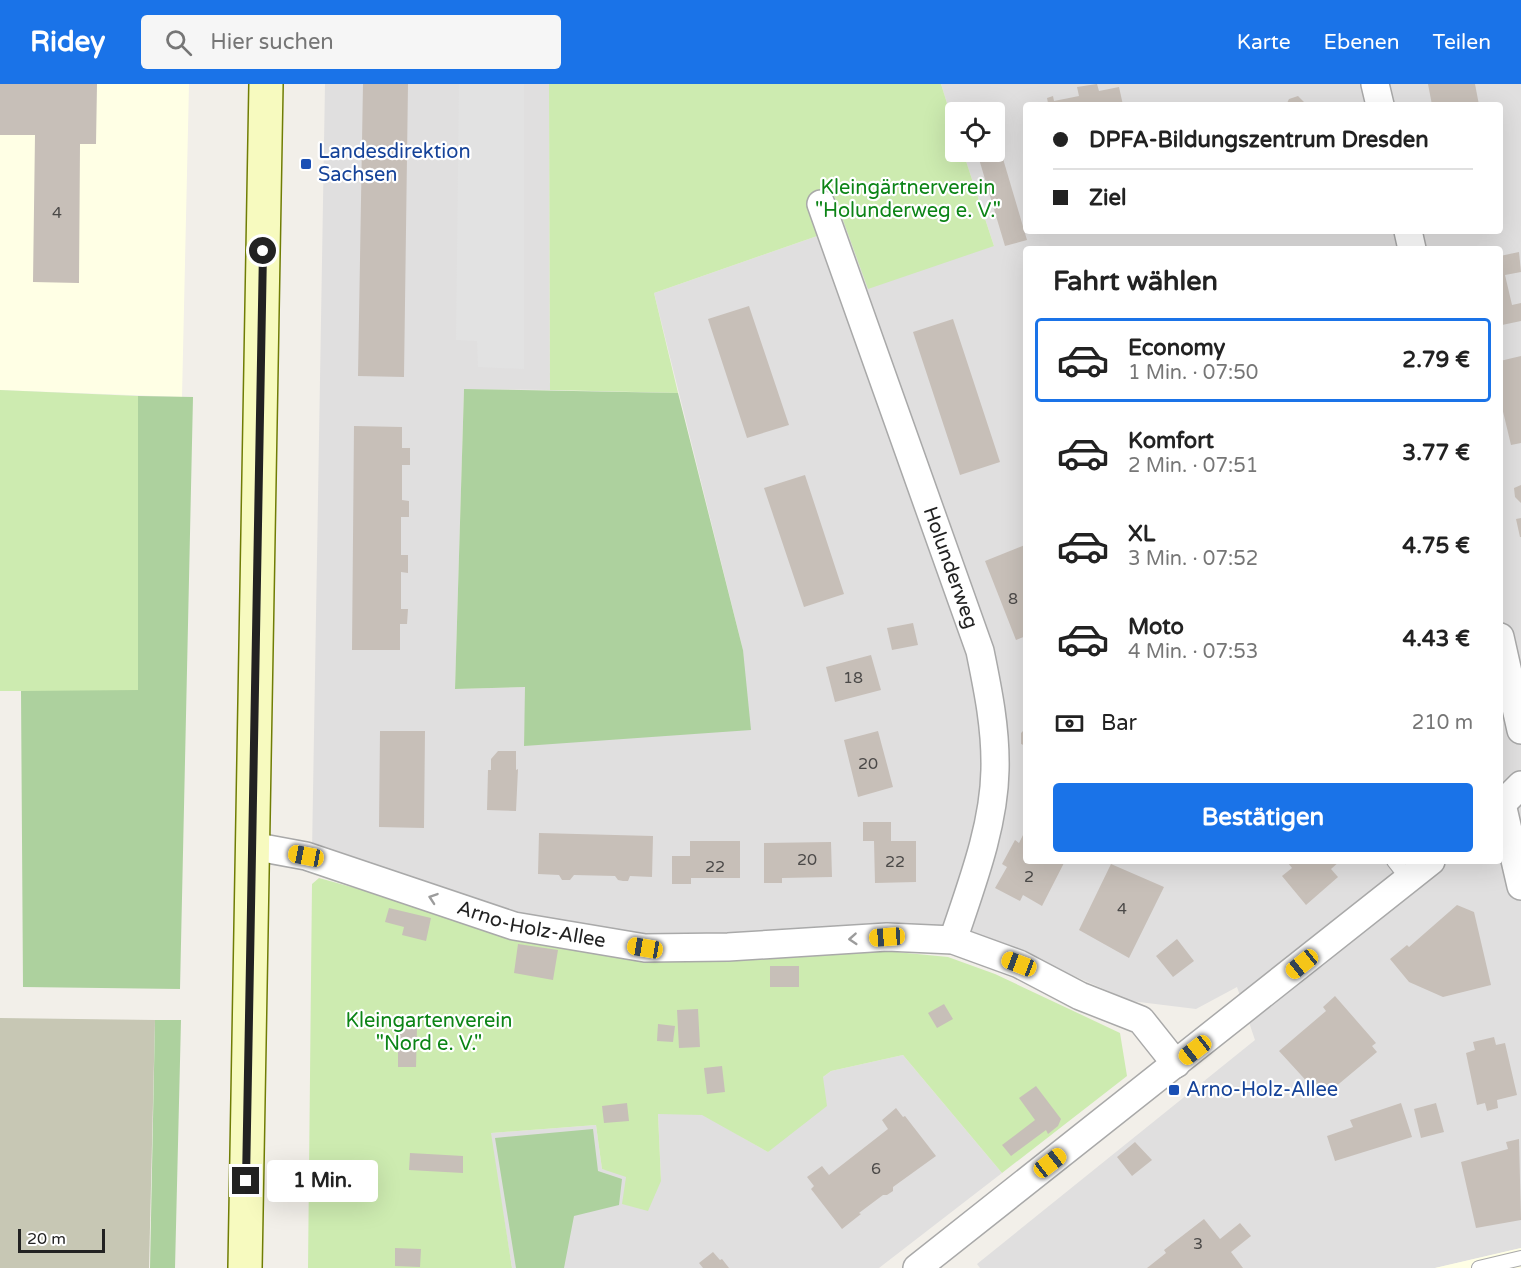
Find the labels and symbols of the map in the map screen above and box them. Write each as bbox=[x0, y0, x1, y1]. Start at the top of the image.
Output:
place label: Landesdirektion Sachsen bbox=[318, 140, 471, 187]
marker: Landesdirektion Sachsen bbox=[299, 157, 313, 171]
park label: Kleingärtnerverein "Holunderweg e. V." bbox=[815, 176, 1001, 223]
house number: 4 bbox=[52, 203, 62, 223]
route start bbox=[249, 237, 276, 264]
street label: Holunderweg bbox=[918, 504, 983, 632]
house number: 8 bbox=[1008, 589, 1018, 609]
house number: 18 bbox=[843, 668, 863, 688]
house number: 20 bbox=[858, 754, 878, 774]
car bbox=[287, 844, 325, 868]
house number: 20 bbox=[797, 850, 817, 870]
house number: 22 bbox=[885, 852, 905, 872]
house number: 22 bbox=[705, 857, 725, 877]
house number: 2 bbox=[1024, 867, 1034, 887]
one-way arrow bbox=[428, 893, 439, 906]
street label: Arno-Holz-Allee bbox=[454, 896, 607, 953]
house number: 4 bbox=[1117, 899, 1127, 919]
car bbox=[868, 927, 906, 947]
one-way arrow bbox=[848, 932, 857, 945]
car bbox=[626, 936, 664, 960]
car bbox=[1282, 946, 1322, 982]
car bbox=[999, 949, 1039, 979]
park label: Kleingartenverein "Nord e. V." bbox=[346, 1009, 512, 1056]
car bbox=[1175, 1032, 1215, 1068]
place label: Arno-Holz-Allee bbox=[1186, 1078, 1338, 1102]
marker: Arno-Holz-Allee bbox=[1167, 1083, 1181, 1097]
car bbox=[1030, 1145, 1070, 1181]
house number: 6 bbox=[871, 1159, 881, 1179]
callout: 1 Min. bbox=[267, 1160, 378, 1202]
route end bbox=[232, 1167, 259, 1194]
scale bar bbox=[18, 1226, 105, 1254]
house number: 3 bbox=[1193, 1234, 1203, 1254]

